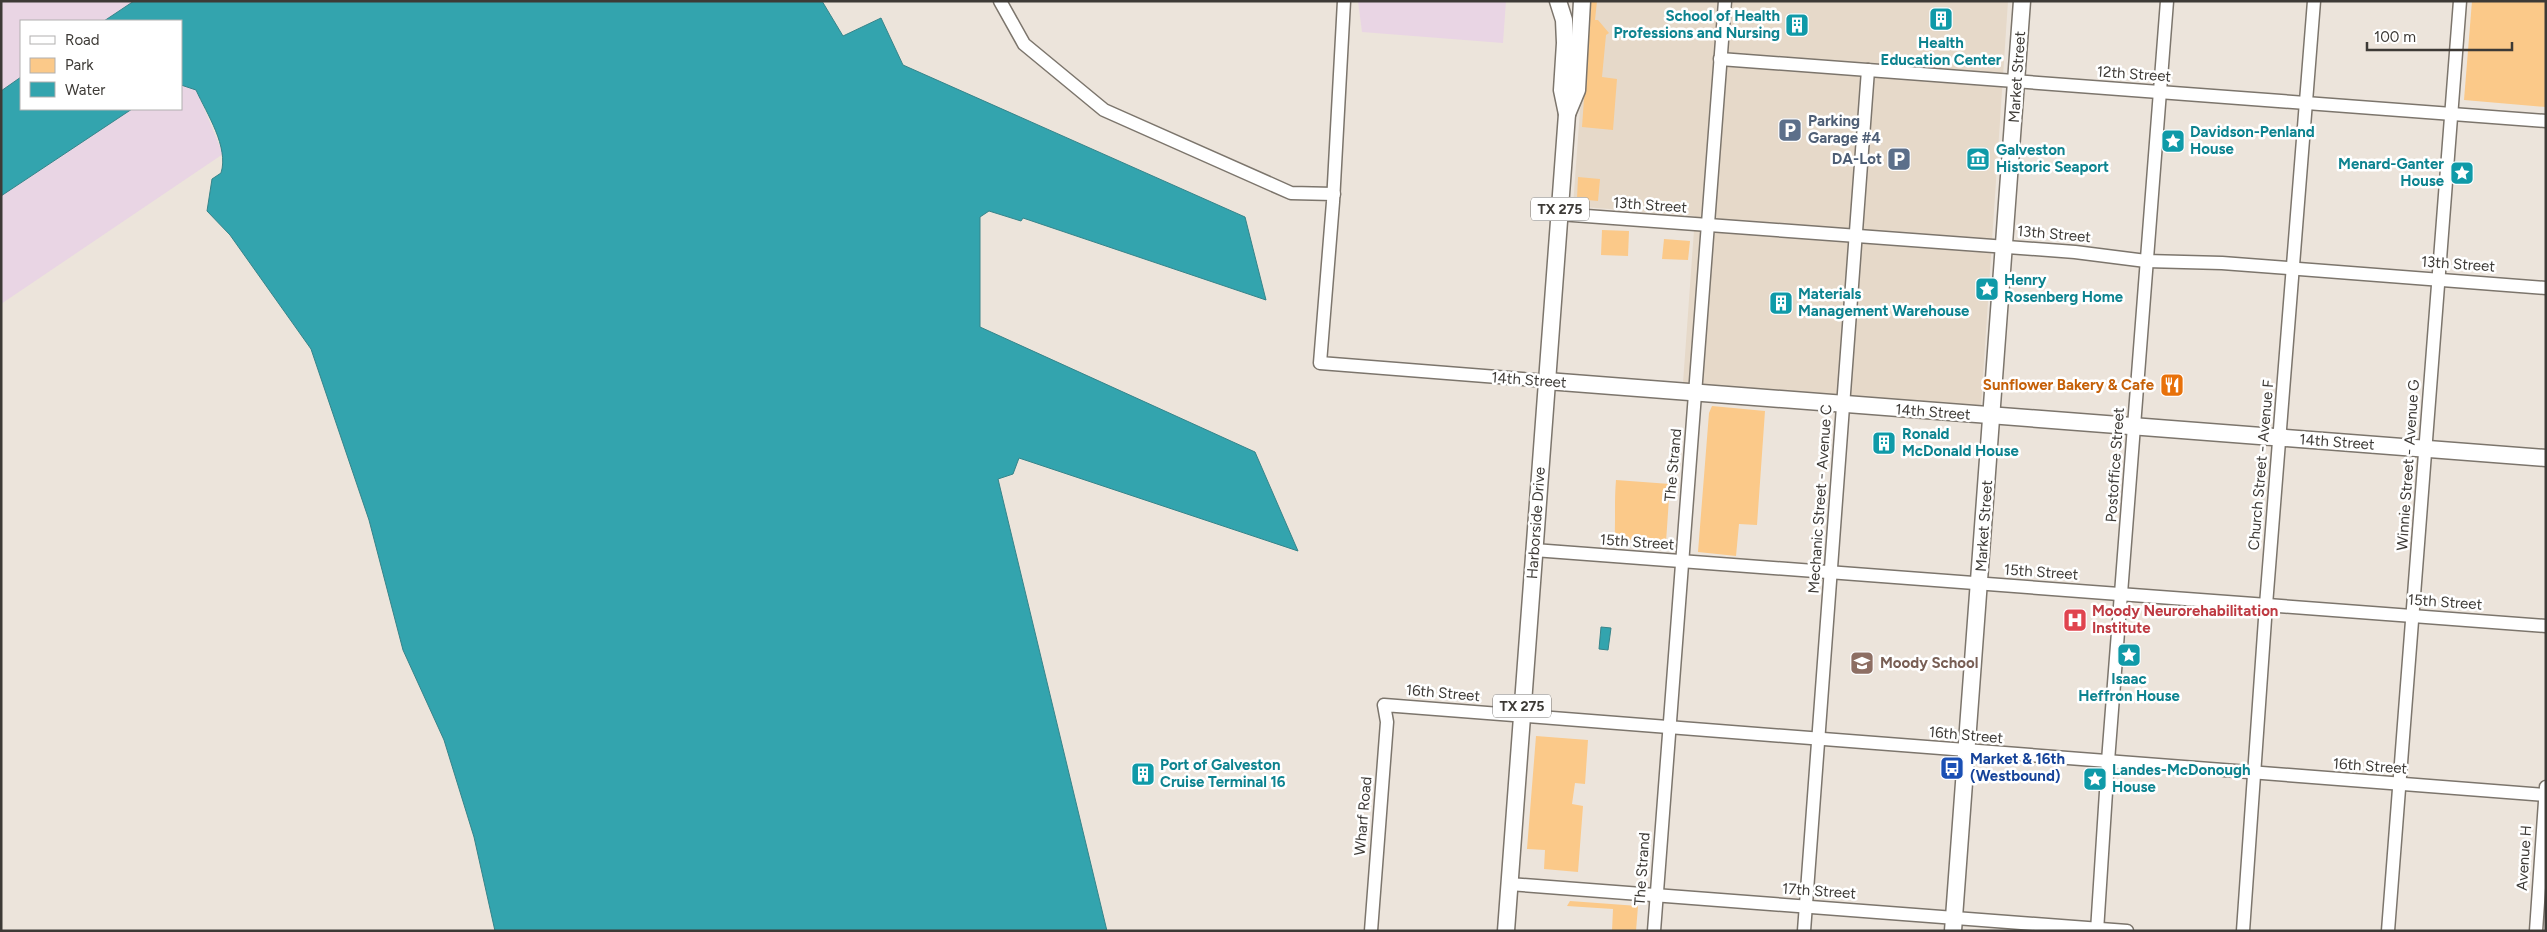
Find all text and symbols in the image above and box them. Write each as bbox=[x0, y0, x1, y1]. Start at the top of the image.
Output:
building icon: Health Education Center bbox=[1928, 6, 1954, 32]
place label: School of Health Professions and Nursing bbox=[1614, 7, 1780, 42]
building icon: School of Health Professions and Nursing bbox=[1784, 12, 1810, 38]
legend bbox=[20, 20, 182, 110]
scale bar bbox=[2367, 20, 2512, 52]
text: 100 m bbox=[2374, 28, 2416, 46]
street label: Market Street bbox=[2005, 30, 2029, 124]
text: Road bbox=[65, 31, 100, 49]
place label: Health Education Center bbox=[1881, 34, 2002, 69]
text: Park bbox=[65, 56, 94, 74]
street label: 12th Street bbox=[2096, 62, 2172, 86]
text: Water bbox=[65, 81, 105, 99]
place label: Parking Garage #4 bbox=[1808, 112, 1881, 147]
parking icon: Parking Garage #4 bbox=[1777, 117, 1803, 143]
place label: Davidson-Penland House bbox=[2190, 123, 2315, 158]
place icon: Davidson-Penland House bbox=[2160, 128, 2186, 154]
place label: Galveston Historic Seaport bbox=[1996, 141, 2109, 176]
parking icon: DA-Lot bbox=[1886, 146, 1912, 172]
museum icon: Galveston Historic Seaport bbox=[1965, 146, 1991, 172]
place label: DA-Lot bbox=[1832, 150, 1882, 168]
place label: Menard-Ganter House bbox=[2338, 155, 2445, 190]
place icon: Menard-Ganter House bbox=[2449, 160, 2475, 186]
street label: 13th Street bbox=[1612, 193, 1688, 217]
road number: TX 275 bbox=[1531, 198, 1589, 220]
street label: 13th Street bbox=[2016, 222, 2092, 246]
street label: 13th Street bbox=[2420, 252, 2496, 276]
place label: Henry Rosenberg Home bbox=[2004, 271, 2124, 306]
place icon: Henry Rosenberg Home bbox=[1974, 276, 2000, 302]
place label: Materials Management Warehouse bbox=[1798, 285, 1970, 320]
building icon: Materials Management Warehouse bbox=[1768, 290, 1794, 316]
street label: 14th Street bbox=[1491, 368, 1567, 392]
restaurant icon: Sunflower Bakery & Cafe bbox=[2159, 372, 2185, 398]
place label: Sunflower Bakery & Cafe bbox=[1983, 376, 2155, 394]
street label: Church Street - Avenue F bbox=[2245, 379, 2277, 551]
street label: Winnie Street - Avenue G bbox=[2393, 379, 2423, 551]
street label: 14th Street bbox=[1895, 400, 1971, 424]
street label: Mechanic Street - Avenue C bbox=[1804, 404, 1836, 594]
street label: Postoffice Street bbox=[2102, 407, 2128, 523]
place label: Ronald McDonald House bbox=[1902, 425, 2019, 460]
street label: The Strand bbox=[1661, 428, 1685, 502]
building icon: Ronald McDonald House bbox=[1871, 430, 1897, 456]
street label: 14th Street bbox=[2299, 430, 2375, 454]
street label: Harborside Drive bbox=[1523, 466, 1549, 580]
street label: Market Street bbox=[1972, 479, 1996, 573]
street label: 15th Street bbox=[1599, 530, 1675, 554]
street label: 15th Street bbox=[2003, 560, 2079, 584]
street label: 15th Street bbox=[2407, 590, 2483, 614]
place label: Moody Neurorehabilitation Institute bbox=[2092, 602, 2278, 637]
hospital icon: Moody Neurorehabilitation Institute bbox=[2062, 607, 2088, 633]
place icon: Isaac Heffron House bbox=[2116, 642, 2142, 668]
school or university icon: Moody School bbox=[1849, 650, 1875, 676]
place label: Moody School bbox=[1880, 654, 1978, 672]
place label: Isaac Heffron House bbox=[2078, 670, 2180, 705]
street label: 16th Street bbox=[1405, 681, 1481, 705]
road number: TX 275 bbox=[1493, 694, 1551, 718]
street label: 16th Street bbox=[1928, 723, 2004, 747]
place label: Market & 16th (Westbound) bbox=[1970, 750, 2065, 785]
street label: 16th Street bbox=[2332, 754, 2408, 778]
bus stop icon: Market & 16th (Westbound) bbox=[1939, 755, 1965, 781]
place label: Port of Galveston Cruise Terminal 16 bbox=[1160, 756, 1286, 791]
building icon: Port of Galveston Cruise Terminal 16 bbox=[1130, 761, 1156, 787]
place label: Landes-McDonough House bbox=[2112, 761, 2251, 796]
place icon: Landes-McDonough House bbox=[2082, 766, 2108, 792]
street label: Wharf Road bbox=[1351, 776, 1375, 856]
street label: Avenue H bbox=[2513, 825, 2535, 891]
street label: The Strand bbox=[1630, 832, 1654, 906]
street label: 17th Street bbox=[1781, 879, 1857, 903]

